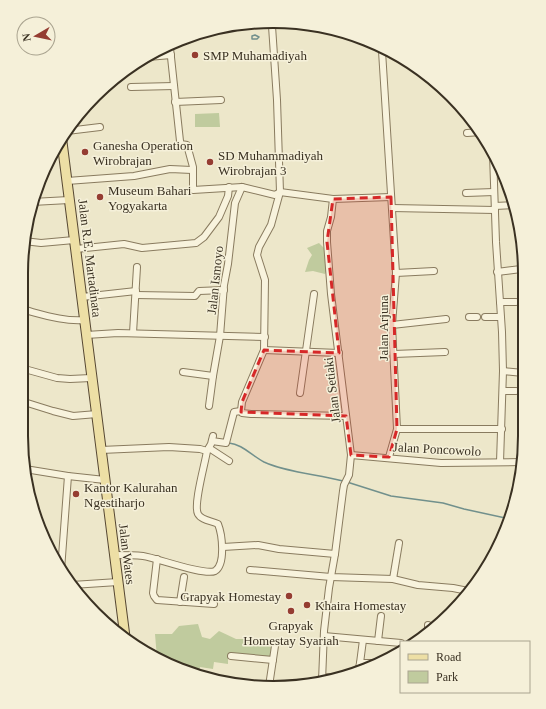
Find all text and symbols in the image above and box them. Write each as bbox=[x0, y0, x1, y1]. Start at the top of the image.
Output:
north arrow bbox=[16, 16, 56, 56]
text: N bbox=[20, 33, 33, 42]
place label: SMP Muhamadiyah bbox=[203, 48, 307, 63]
marker: SMP Muhamadiyah bbox=[190, 50, 200, 60]
place label: Ganesha Operation Wirobrajan bbox=[93, 138, 193, 168]
marker: Ganesha Operation Wirobrajan bbox=[80, 147, 90, 157]
place label: SD Muhammadiyah Wirobrajan 3 bbox=[218, 148, 324, 178]
marker: SD Muhammadiyah Wirobrajan 3 bbox=[205, 157, 215, 167]
place label: Museum Bahari Yogyakarta bbox=[108, 183, 192, 213]
marker: Museum Bahari Yogyakarta bbox=[95, 192, 105, 202]
street label: Jalan R.E. Martadinata bbox=[75, 198, 105, 318]
street label: Jalan Ismoyo bbox=[204, 245, 226, 315]
street label: Jalan Arjuna bbox=[376, 295, 391, 361]
street label: Jalan Setiaki bbox=[320, 356, 343, 424]
street label: Jalan Poncowolo bbox=[392, 439, 482, 459]
place label: Kantor Kalurahan Ngestiharjo bbox=[84, 480, 178, 510]
marker: Kantor Kalurahan Ngestiharjo bbox=[71, 489, 81, 499]
street label: Jalan Wates bbox=[116, 523, 138, 585]
place label: Grapyak Homestay bbox=[180, 589, 281, 604]
marker: Grapyak Homestay bbox=[284, 591, 294, 601]
place label: Khaira Homestay bbox=[315, 598, 407, 613]
marker: Khaira Homestay bbox=[302, 600, 312, 610]
marker: Grapyak Homestay Syariah bbox=[286, 606, 296, 616]
place label: Grapyak Homestay Syariah bbox=[243, 618, 339, 648]
legend bbox=[400, 641, 530, 693]
text: Road bbox=[436, 650, 461, 664]
text: Park bbox=[436, 670, 458, 684]

